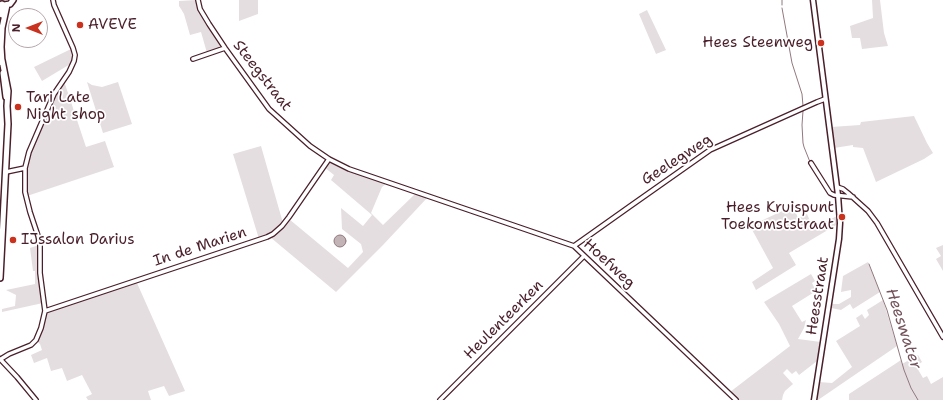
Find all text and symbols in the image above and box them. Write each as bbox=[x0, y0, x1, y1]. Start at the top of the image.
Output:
north arrow bbox=[8, 8, 48, 48]
place label: AVEVE bbox=[88, 16, 137, 34]
marker: AVEVE bbox=[75, 20, 85, 30]
text: N bbox=[9, 24, 24, 32]
place label: Hees Steenweg bbox=[703, 34, 813, 52]
street label: Steegstraat bbox=[229, 37, 295, 115]
marker: Hees Steenweg bbox=[816, 38, 826, 48]
place label: Tari Late Night shop bbox=[26, 89, 105, 124]
marker: Tari Late Night shop bbox=[13, 102, 23, 112]
street label: Geelegweg bbox=[639, 131, 715, 189]
place label: Hees Kruispunt Toekomststraat bbox=[721, 199, 834, 234]
marker: Hees Kruispunt Toekomststraat bbox=[837, 212, 847, 222]
street label: In de Marien bbox=[151, 223, 249, 271]
place label: IJssalon Darius bbox=[21, 231, 135, 249]
marker: IJssalon Darius bbox=[8, 235, 18, 245]
street label: Hoefweg bbox=[579, 236, 639, 292]
street label: Heesstraat bbox=[803, 256, 833, 336]
street label: Heulenteerken bbox=[461, 277, 547, 363]
water label: Heeswater bbox=[881, 286, 925, 372]

